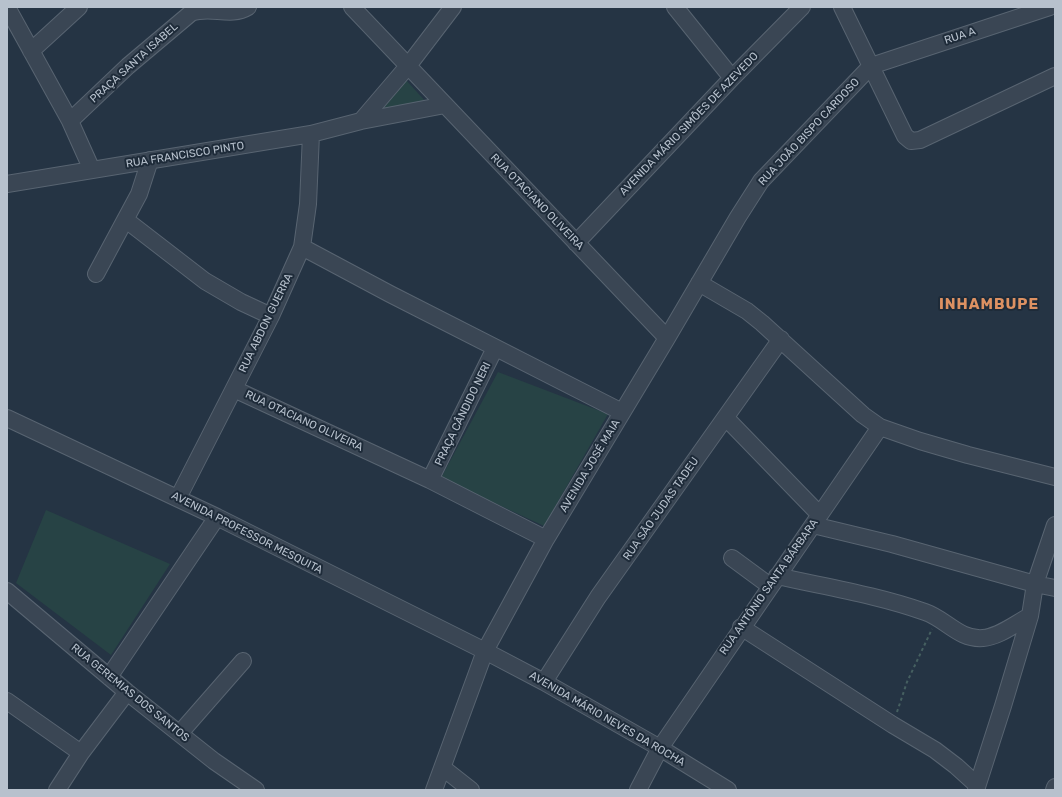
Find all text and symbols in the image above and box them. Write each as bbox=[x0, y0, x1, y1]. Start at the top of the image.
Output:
street label: PRAÇA SANTA ISABEL bbox=[87, 20, 181, 106]
street label: RUA A bbox=[943, 25, 977, 47]
street label: AVENIDA MÁRIO SIMÕES DE AZEVEDO bbox=[617, 50, 761, 198]
street label: RUA JOÃO BISPO CARDOSO bbox=[756, 76, 862, 188]
street label: RUA FRANCISCO PINTO bbox=[125, 139, 245, 171]
street label: RUA OTACIANO OLIVEIRA bbox=[488, 151, 586, 253]
street label: RUA ABDON GUERRA bbox=[236, 271, 296, 375]
district label: INHAMBUPE bbox=[939, 296, 1039, 314]
street label: PRAÇA CÂNDIDO NERI bbox=[432, 360, 494, 468]
street label: RUA OTACIANO OLIVEIRA bbox=[243, 388, 365, 454]
street label: AVENIDA JOSÉ MAIA bbox=[557, 417, 623, 515]
street label: RUA SÃO JUDAS TADEU bbox=[620, 455, 702, 563]
street label: AVENIDA PROFESSOR MESQUITA bbox=[169, 489, 325, 577]
street label: RUA ANTÔNIO SANTA BÁRBARA bbox=[717, 517, 821, 657]
street label: RUA GEREMIAS DOS SANTOS bbox=[68, 641, 192, 745]
street label: AVENIDA MÁRIO NEVES DA ROCHA bbox=[527, 669, 687, 769]

